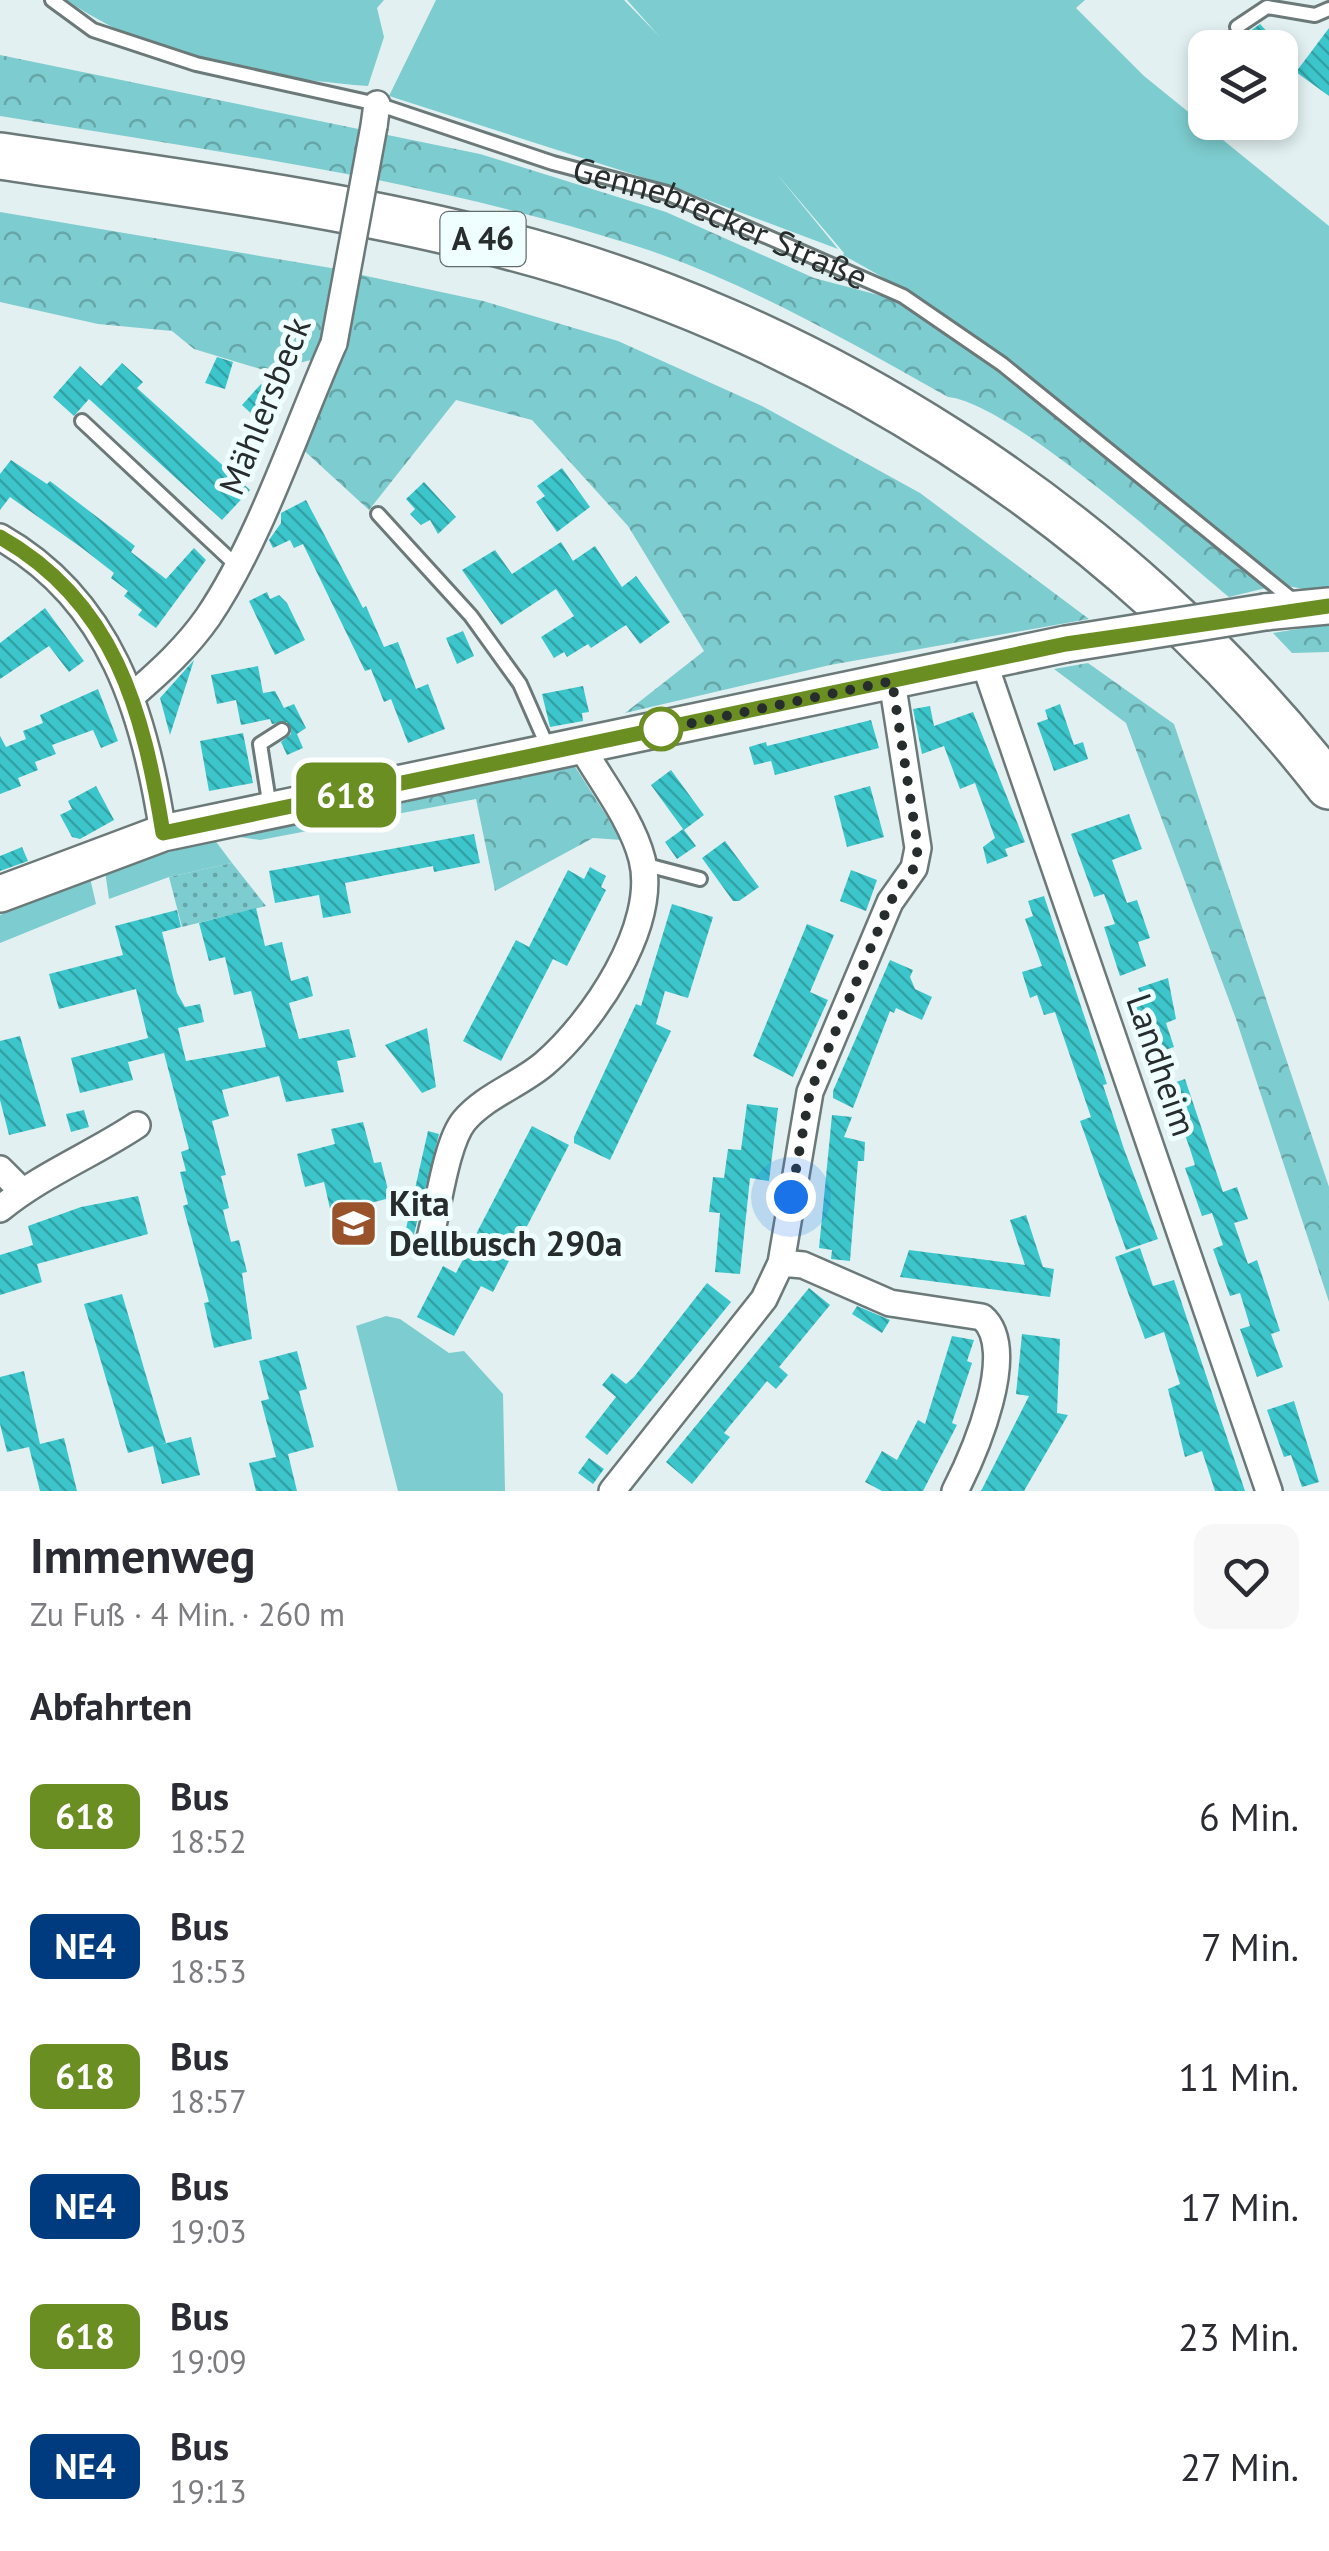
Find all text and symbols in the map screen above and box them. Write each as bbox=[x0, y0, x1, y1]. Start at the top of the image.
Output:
map controls bbox=[1188, 30, 1298, 140]
button: layers bbox=[1188, 30, 1298, 140]
street label: Gennebrecker Straße bbox=[568, 145, 875, 300]
road number: A 46 bbox=[440, 212, 526, 266]
street label: Mählersbeck bbox=[208, 310, 321, 501]
unlabelled marker bbox=[640, 708, 682, 750]
line badge: 618 bbox=[288, 762, 404, 828]
text: 618 bbox=[316, 772, 376, 818]
street label: Landheim bbox=[1116, 987, 1208, 1142]
your location bbox=[766, 1172, 816, 1222]
place label: Kita Dellbusch 290a bbox=[389, 1180, 622, 1266]
school or university icon: Kita Dellbusch 290a bbox=[328, 1198, 380, 1250]
text: Immenweg bbox=[30, 1524, 256, 1586]
button: heart bbox=[1194, 1524, 1299, 1629]
text: Zu Fuß · 4 Min. · 260 m bbox=[30, 1593, 345, 1635]
text: Abfahrten bbox=[30, 1681, 192, 1730]
text: Bus bbox=[170, 1771, 229, 1820]
text: 6 Min. bbox=[1199, 1792, 1299, 1841]
text: 618 bbox=[55, 1793, 115, 1839]
text: 18:52 bbox=[170, 1820, 247, 1862]
text: Bus bbox=[170, 1901, 229, 1950]
text: 7 Min. bbox=[1201, 1922, 1299, 1971]
text: NE4 bbox=[54, 1923, 116, 1969]
text: 18:53 bbox=[170, 1950, 247, 1992]
text: Bus bbox=[170, 2031, 229, 2080]
text: 11 Min. bbox=[1178, 2052, 1299, 2101]
text: 618 bbox=[55, 2053, 115, 2099]
text: 18:57 bbox=[170, 2080, 247, 2122]
text: Bus bbox=[170, 2161, 229, 2210]
text: 17 Min. bbox=[1180, 2182, 1299, 2231]
text: NE4 bbox=[54, 2183, 116, 2229]
text: 19:03 bbox=[170, 2210, 247, 2252]
text: Bus bbox=[170, 2291, 229, 2340]
text: 23 Min. bbox=[1178, 2312, 1299, 2361]
text: 618 bbox=[55, 2313, 115, 2359]
text: 19:09 bbox=[170, 2340, 247, 2382]
text: Bus bbox=[170, 2421, 229, 2470]
text: 27 Min. bbox=[1180, 2442, 1299, 2491]
text: NE4 bbox=[54, 2443, 116, 2489]
text: 19:13 bbox=[170, 2470, 247, 2512]

